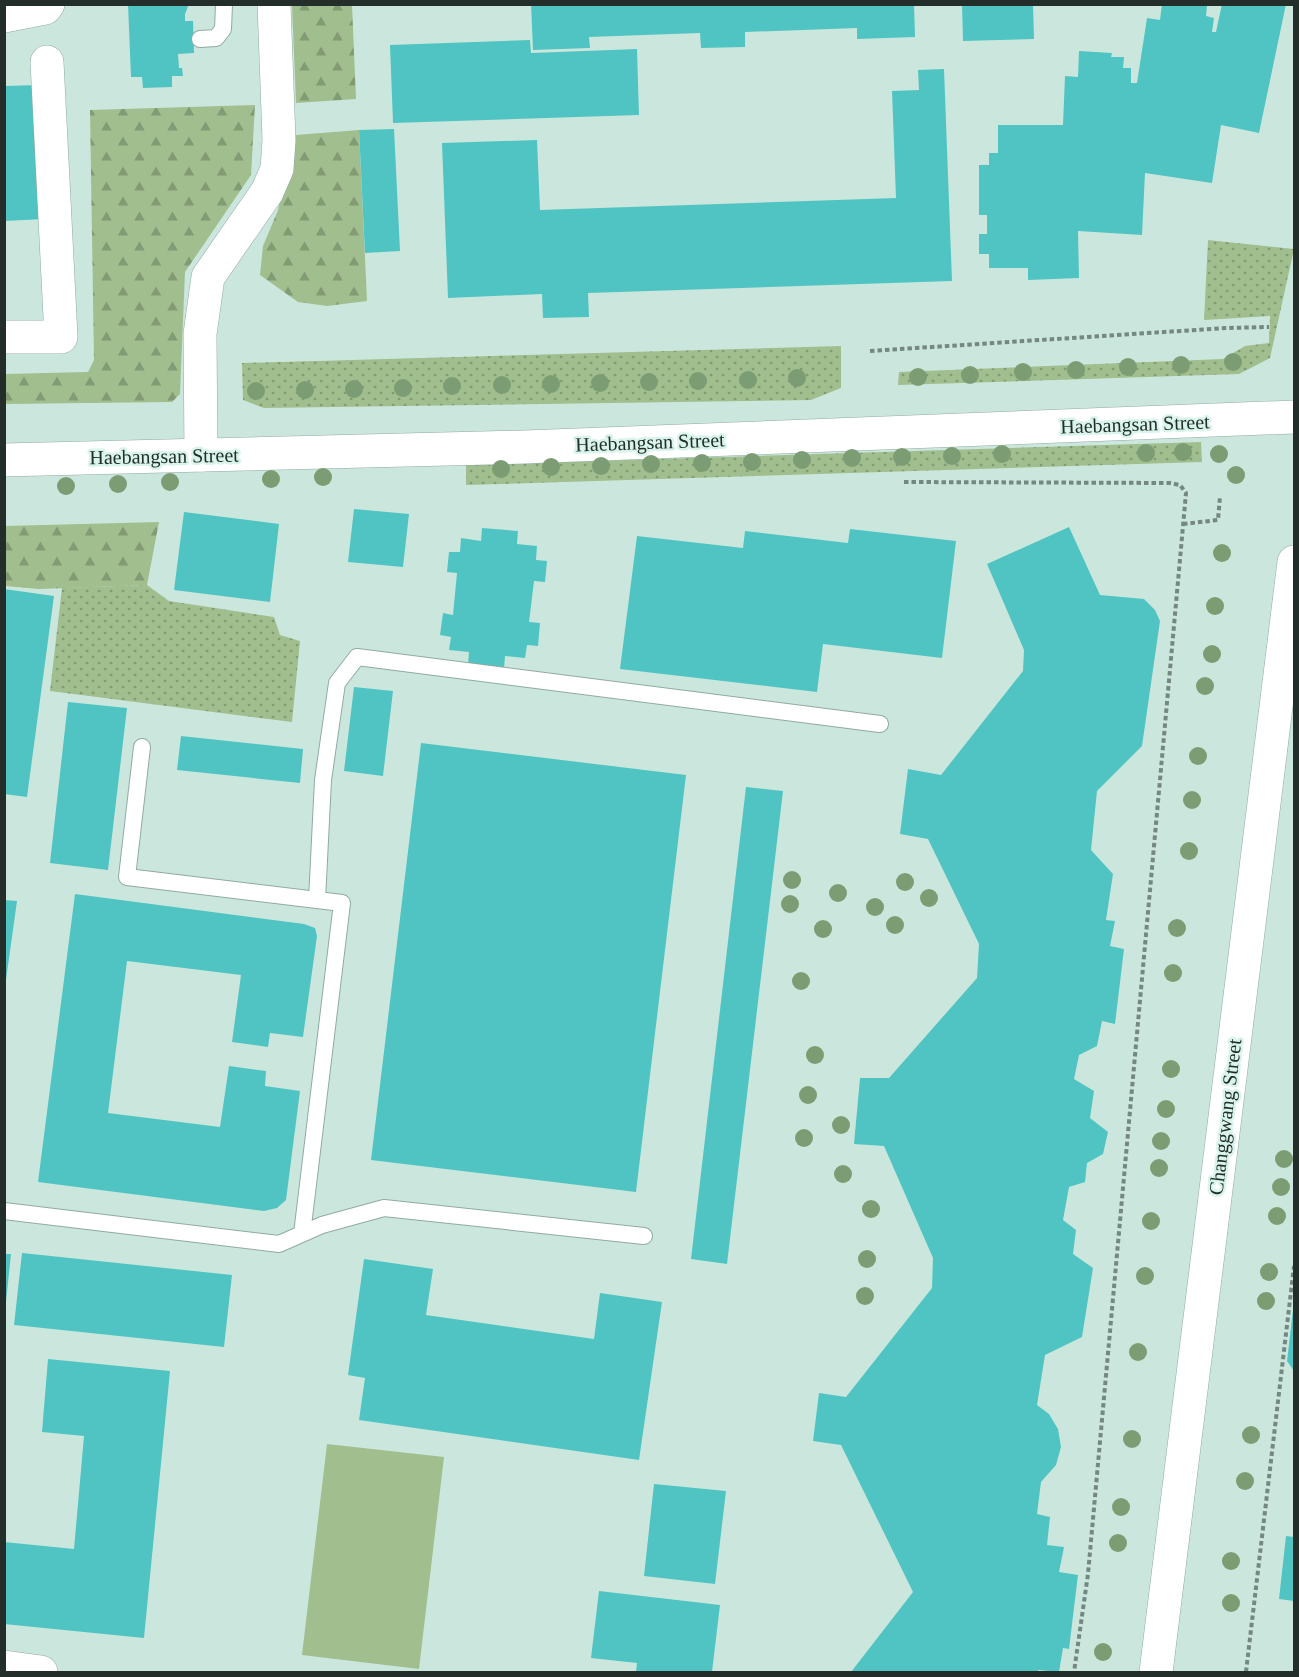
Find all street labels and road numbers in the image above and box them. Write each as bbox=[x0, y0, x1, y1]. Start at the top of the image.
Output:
street label: Haebangsan Street bbox=[1060, 410, 1211, 439]
street label: Haebangsan Street bbox=[575, 428, 726, 457]
street label: Haebangsan Street bbox=[89, 444, 239, 469]
street label: Changgwang Street bbox=[1205, 1037, 1247, 1196]

